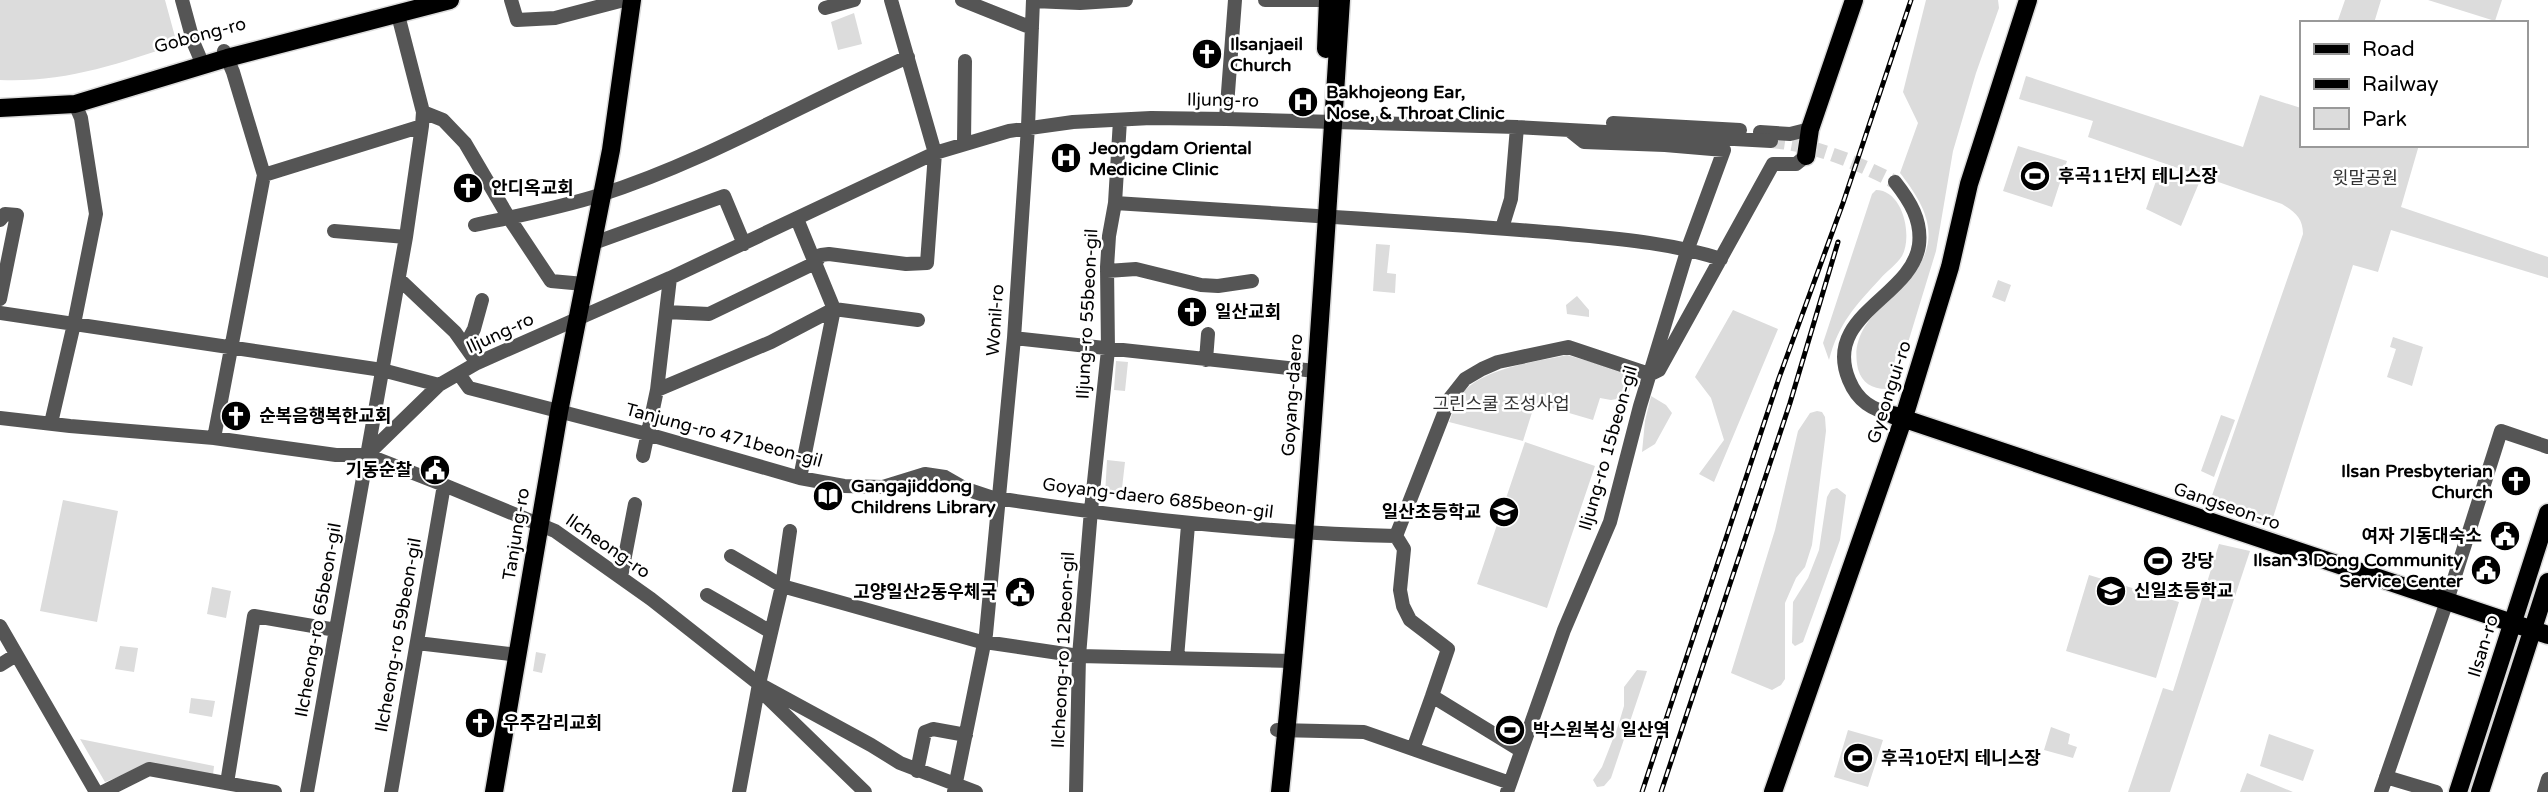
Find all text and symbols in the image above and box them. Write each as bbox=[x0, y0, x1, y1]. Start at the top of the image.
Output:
street label: Gobong-ro bbox=[152, 12, 248, 58]
legend bbox=[2300, 21, 2527, 147]
place label: Ilsanjaeil Church bbox=[1230, 33, 1303, 76]
church icon: Ilsanjaeil Church bbox=[1190, 37, 1224, 71]
text: Road bbox=[2362, 37, 2415, 62]
text: Railway bbox=[2362, 72, 2439, 97]
place label: Bakhojeong Ear, Nose, & Throat Clinic bbox=[1326, 81, 1505, 124]
hospital icon: Bakhojeong Ear, Nose, & Throat Clinic bbox=[1286, 85, 1320, 119]
street label: Iljung-ro bbox=[1187, 88, 1259, 112]
text: Park bbox=[2362, 107, 2407, 132]
place label: Jeongdam Oriental Medicine Clinic bbox=[1088, 137, 1252, 180]
hospital icon: Jeongdam Oriental Medicine Clinic bbox=[1049, 141, 1083, 175]
sports icon: 후곡11단지 테니스장 bbox=[2018, 159, 2052, 193]
place label: 후곡11단지 테니스장 bbox=[2058, 165, 2218, 187]
park label: 윗말공원 bbox=[2332, 167, 2398, 189]
church icon: 안디옥교회 bbox=[451, 171, 485, 205]
place label: 안디옥교회 bbox=[491, 177, 574, 199]
street label: Iljung-ro 55beon-gil bbox=[1072, 228, 1102, 400]
street label: Wonil-ro bbox=[982, 283, 1008, 357]
church icon: 일산교회 bbox=[1175, 295, 1209, 329]
place label: 일산교회 bbox=[1215, 301, 1281, 323]
street label: Iljung-ro bbox=[463, 308, 537, 358]
street label: Goyang-daero bbox=[1277, 333, 1307, 457]
street label: Gyeongui-ro bbox=[1862, 338, 1916, 446]
street label: Iljung-ro 15beon-gil bbox=[1574, 363, 1642, 533]
park label: 그린스쿨 조성사업 bbox=[1432, 393, 1570, 415]
street label: Tanjung-ro 471beon-gil bbox=[623, 398, 825, 472]
church icon: 순복음행복한교회 bbox=[219, 399, 253, 433]
place label: 순복음행복한교회 bbox=[259, 405, 391, 427]
public building icon: 기동순찰 bbox=[418, 453, 452, 487]
place label: 기동순찰 bbox=[346, 459, 412, 481]
place label: Ilsan Presbyterian Church bbox=[2341, 460, 2493, 503]
church icon: Ilsan Presbyterian Church bbox=[2499, 464, 2533, 498]
street label: Goyang-daero 685beon-gil bbox=[1041, 473, 1275, 523]
place label: Gangajiddong Childrens Library bbox=[851, 475, 996, 518]
street label: Gangseon-ro bbox=[2171, 477, 2283, 535]
library icon: Gangajiddong Childrens Library bbox=[811, 479, 845, 513]
street label: Tanjung-ro bbox=[498, 486, 534, 582]
school or university icon: 일산초등학교 bbox=[1487, 495, 1521, 529]
place label: 일산초등학교 bbox=[1382, 501, 1481, 523]
street label: Ilcheong-ro bbox=[561, 509, 655, 583]
public building icon: 여자 기동대숙소 bbox=[2488, 519, 2522, 553]
street label: Ilcheong-ro 65beon-gil bbox=[290, 521, 346, 719]
place label: 여자 기동대숙소 bbox=[2361, 525, 2482, 547]
street label: Ilcheong-ro 59beon-gil bbox=[370, 536, 426, 734]
sports icon: 강당 bbox=[2141, 544, 2175, 578]
place label: Ilsan 3 Dong Community Service Center bbox=[2253, 549, 2464, 592]
place label: 강당 bbox=[2181, 550, 2214, 572]
street label: Ilcheong-ro 12beon-gil bbox=[1047, 551, 1079, 749]
public building icon: Ilsan 3 Dong Community Service Center bbox=[2469, 553, 2503, 587]
school or university icon: 신일초등학교 bbox=[2094, 574, 2128, 608]
public building icon: 고양일산2동우체국 bbox=[1003, 575, 1037, 609]
place label: 신일초등학교 bbox=[2134, 580, 2233, 602]
place label: 고양일산2동우체국 bbox=[853, 581, 997, 603]
street label: Ilsan-ro bbox=[2463, 612, 2503, 680]
church icon: 우주감리교회 bbox=[463, 706, 497, 740]
place label: 우주감리교회 bbox=[503, 712, 602, 734]
sports icon: 박스원복싱 일산역 bbox=[1493, 713, 1527, 747]
place label: 박스원복싱 일산역 bbox=[1533, 719, 1670, 741]
sports icon: 후곡10단지 테니스장 bbox=[1841, 741, 1875, 775]
place label: 후곡10단지 테니스장 bbox=[1881, 747, 2041, 769]

